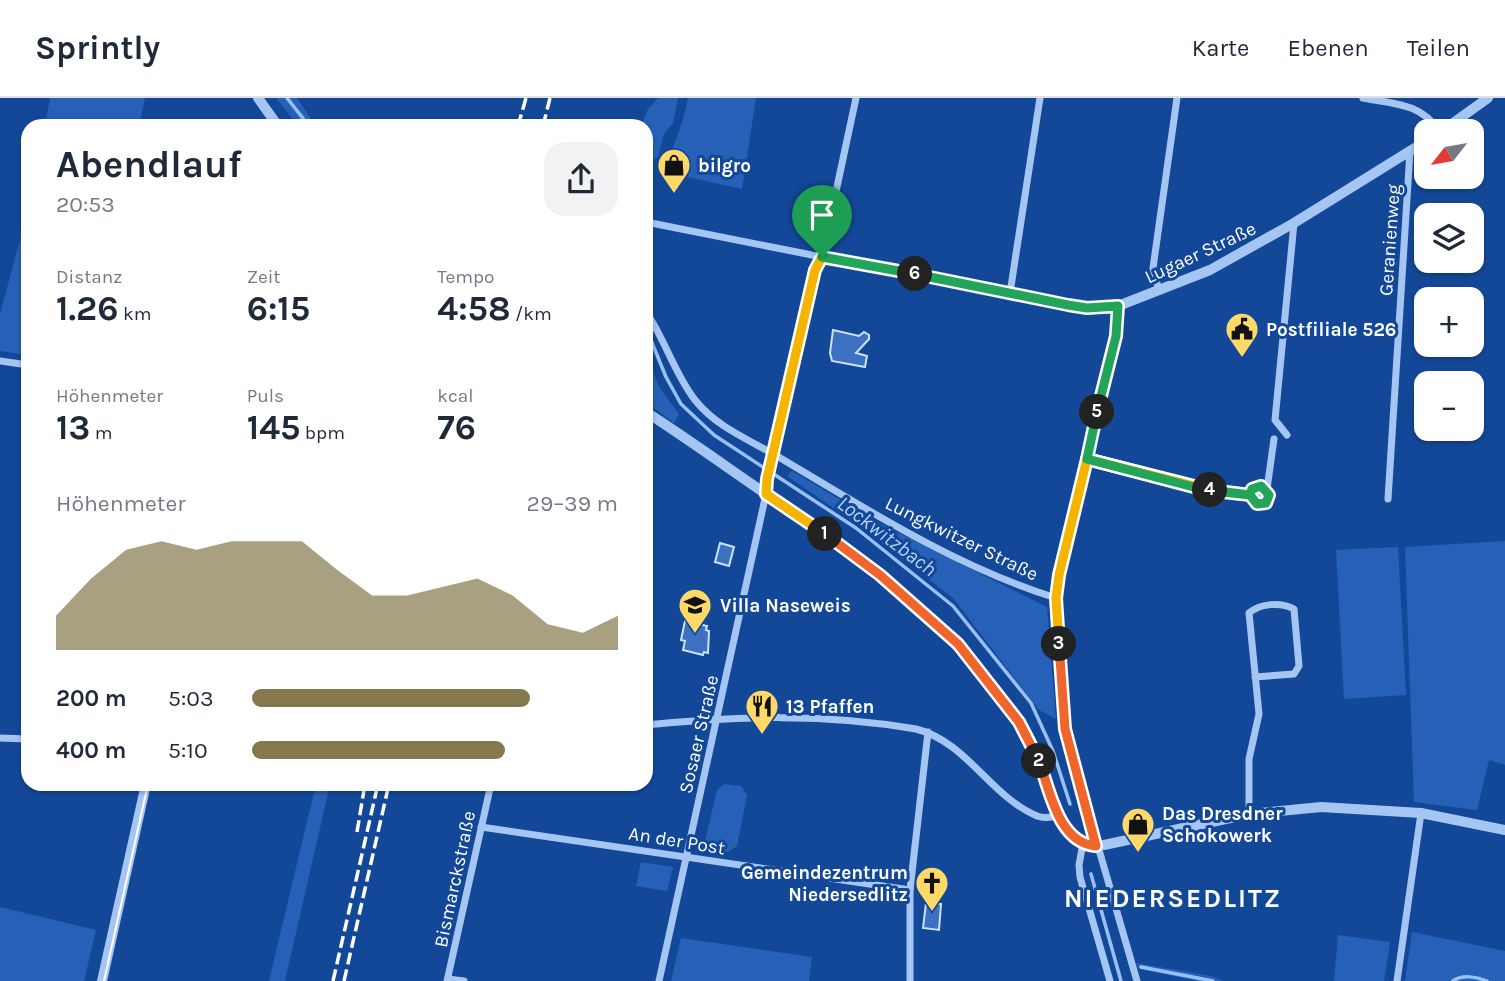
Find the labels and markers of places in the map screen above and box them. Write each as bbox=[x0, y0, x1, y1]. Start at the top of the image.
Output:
shop icon: bilgro bbox=[655, 146, 693, 195]
place label: bilgro bbox=[698, 155, 751, 177]
pin bbox=[792, 185, 852, 257]
pin: 6 bbox=[898, 256, 932, 292]
public building icon: Postfiliale 526 bbox=[1223, 310, 1261, 359]
place label: Postfiliale 526 bbox=[1266, 319, 1396, 341]
pin: 5 bbox=[1080, 394, 1114, 430]
pin: 4 bbox=[1192, 472, 1228, 508]
pin: 1 bbox=[808, 516, 842, 551]
school or university icon: Villa Naseweis bbox=[676, 586, 714, 635]
place label: Villa Naseweis bbox=[720, 595, 851, 617]
pin: 3 bbox=[1042, 626, 1076, 662]
restaurant icon: 13 Pfaffen bbox=[743, 687, 781, 736]
place label: 13 Pfaffen bbox=[786, 696, 874, 718]
pin: 2 bbox=[1021, 744, 1056, 778]
place label: Das Dresdner Schokowerk bbox=[1162, 803, 1283, 847]
shop icon: Das Dresdner Schokowerk bbox=[1119, 805, 1157, 854]
place label: Gemeindezentrum Niedersedlitz bbox=[741, 862, 908, 906]
church icon: Gemeindezentrum Niedersedlitz bbox=[913, 864, 951, 913]

